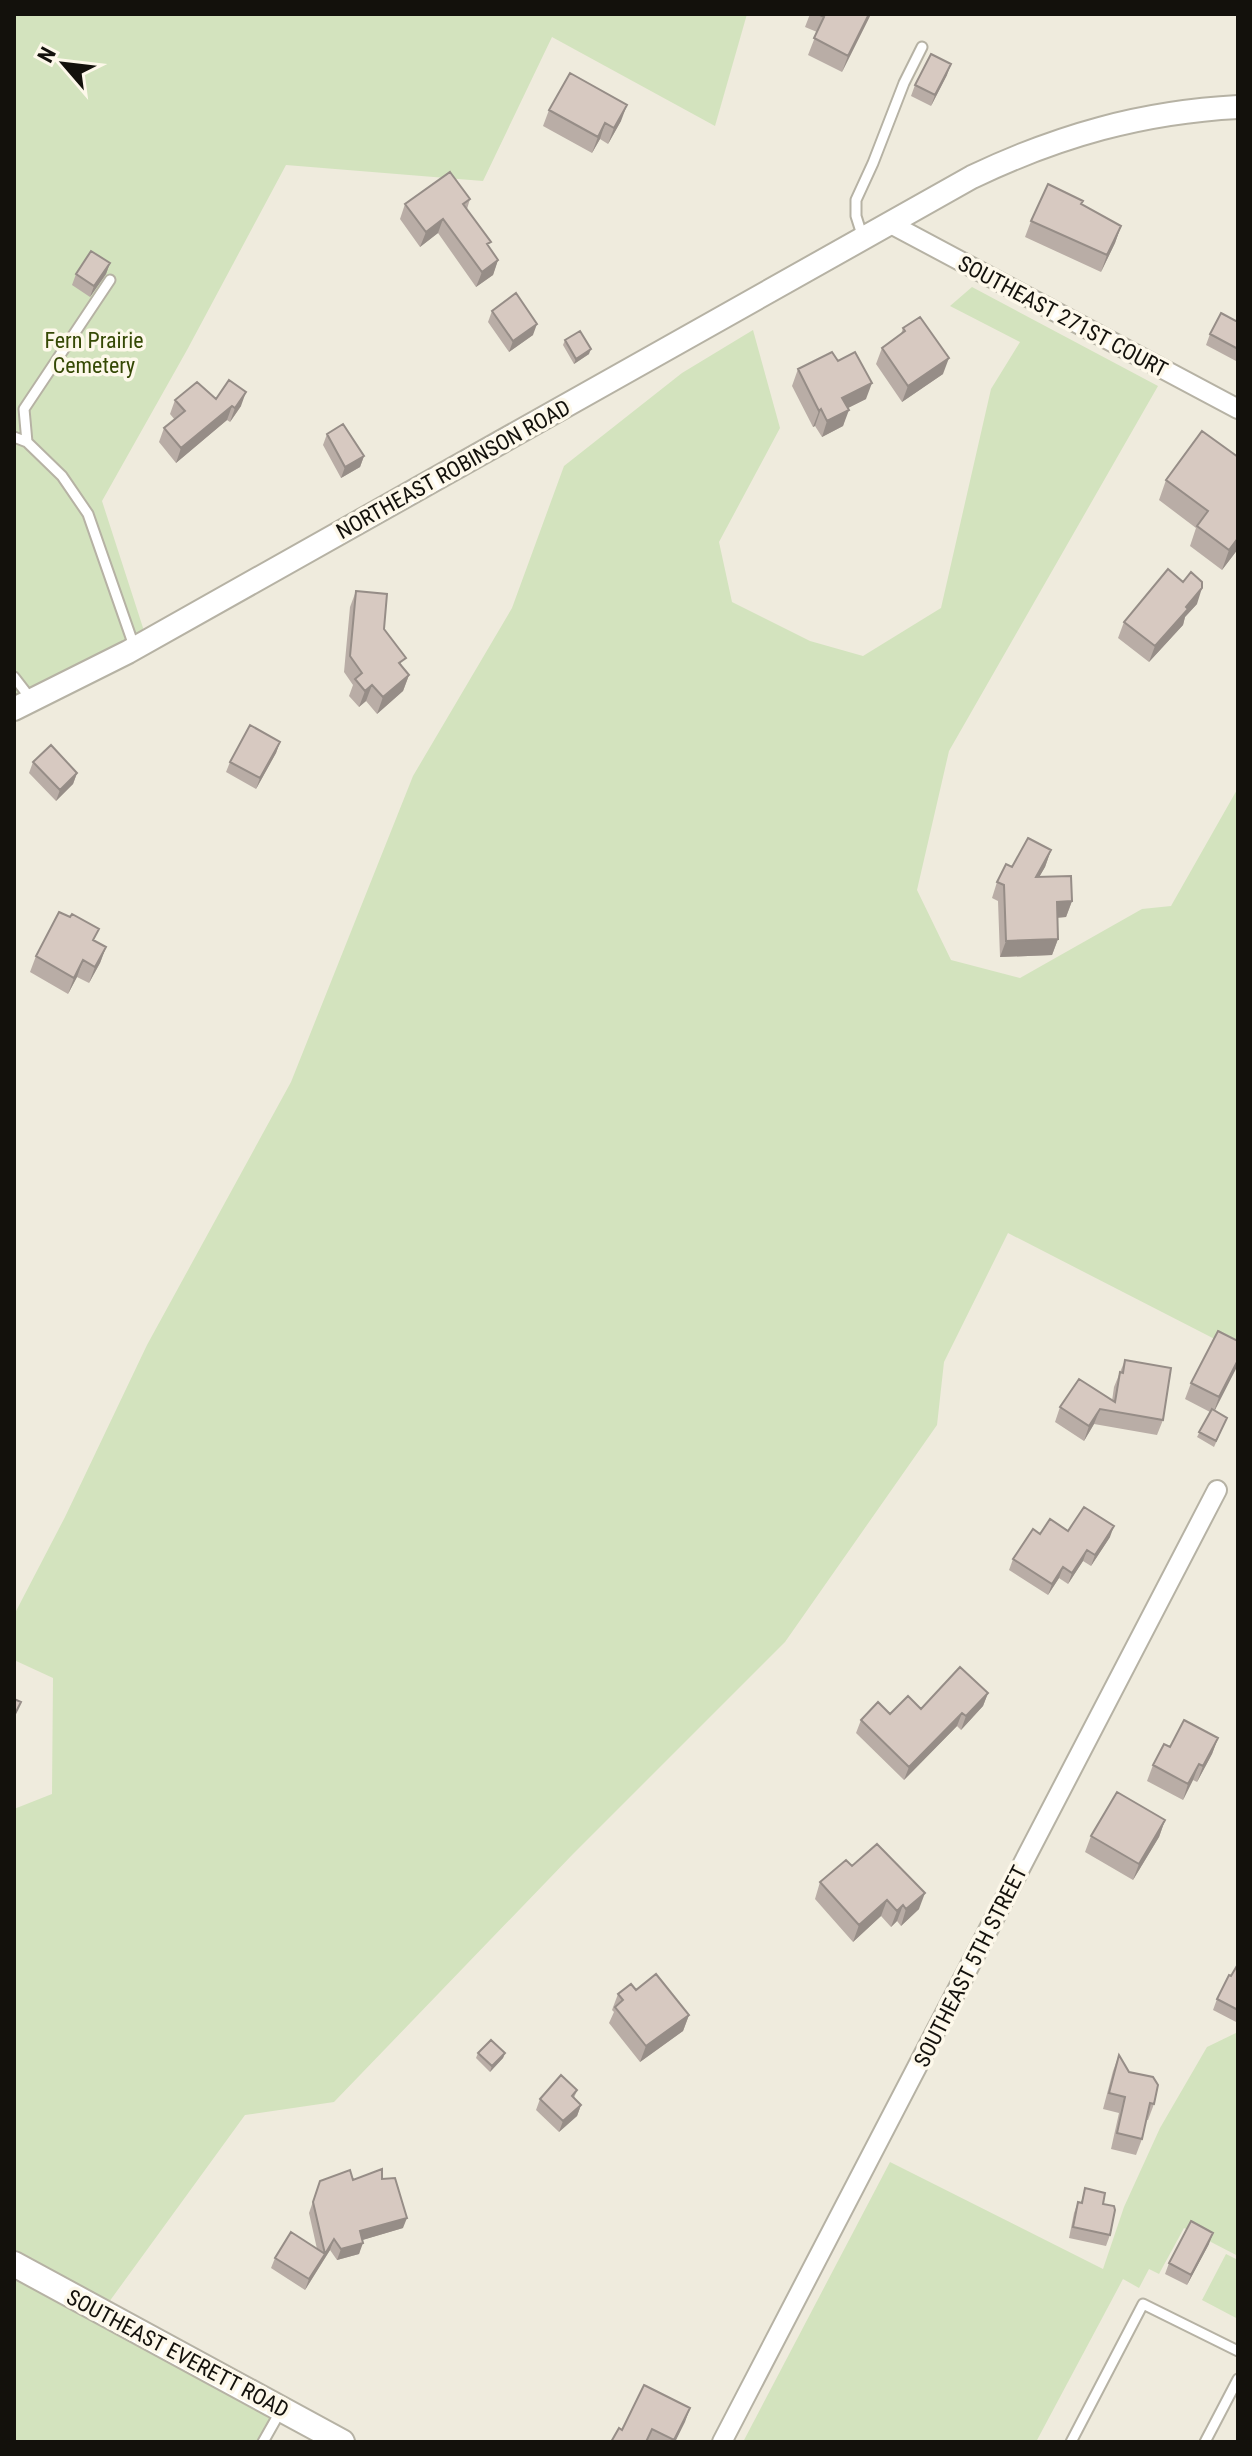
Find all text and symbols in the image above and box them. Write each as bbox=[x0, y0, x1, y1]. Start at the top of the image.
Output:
north arrow bbox=[24, 24, 104, 104]
text: N bbox=[33, 43, 61, 67]
street label: SOUTHEAST 271ST COURT bbox=[954, 251, 1172, 382]
park label: Fern Prairie Cemetery bbox=[44, 328, 144, 378]
street label: NORTHEAST ROBINSON ROAD bbox=[332, 395, 574, 544]
street label: SOUTHEAST 5TH STREET bbox=[909, 1862, 1032, 2071]
street label: SOUTHEAST EVERETT ROAD bbox=[62, 2284, 293, 2423]

